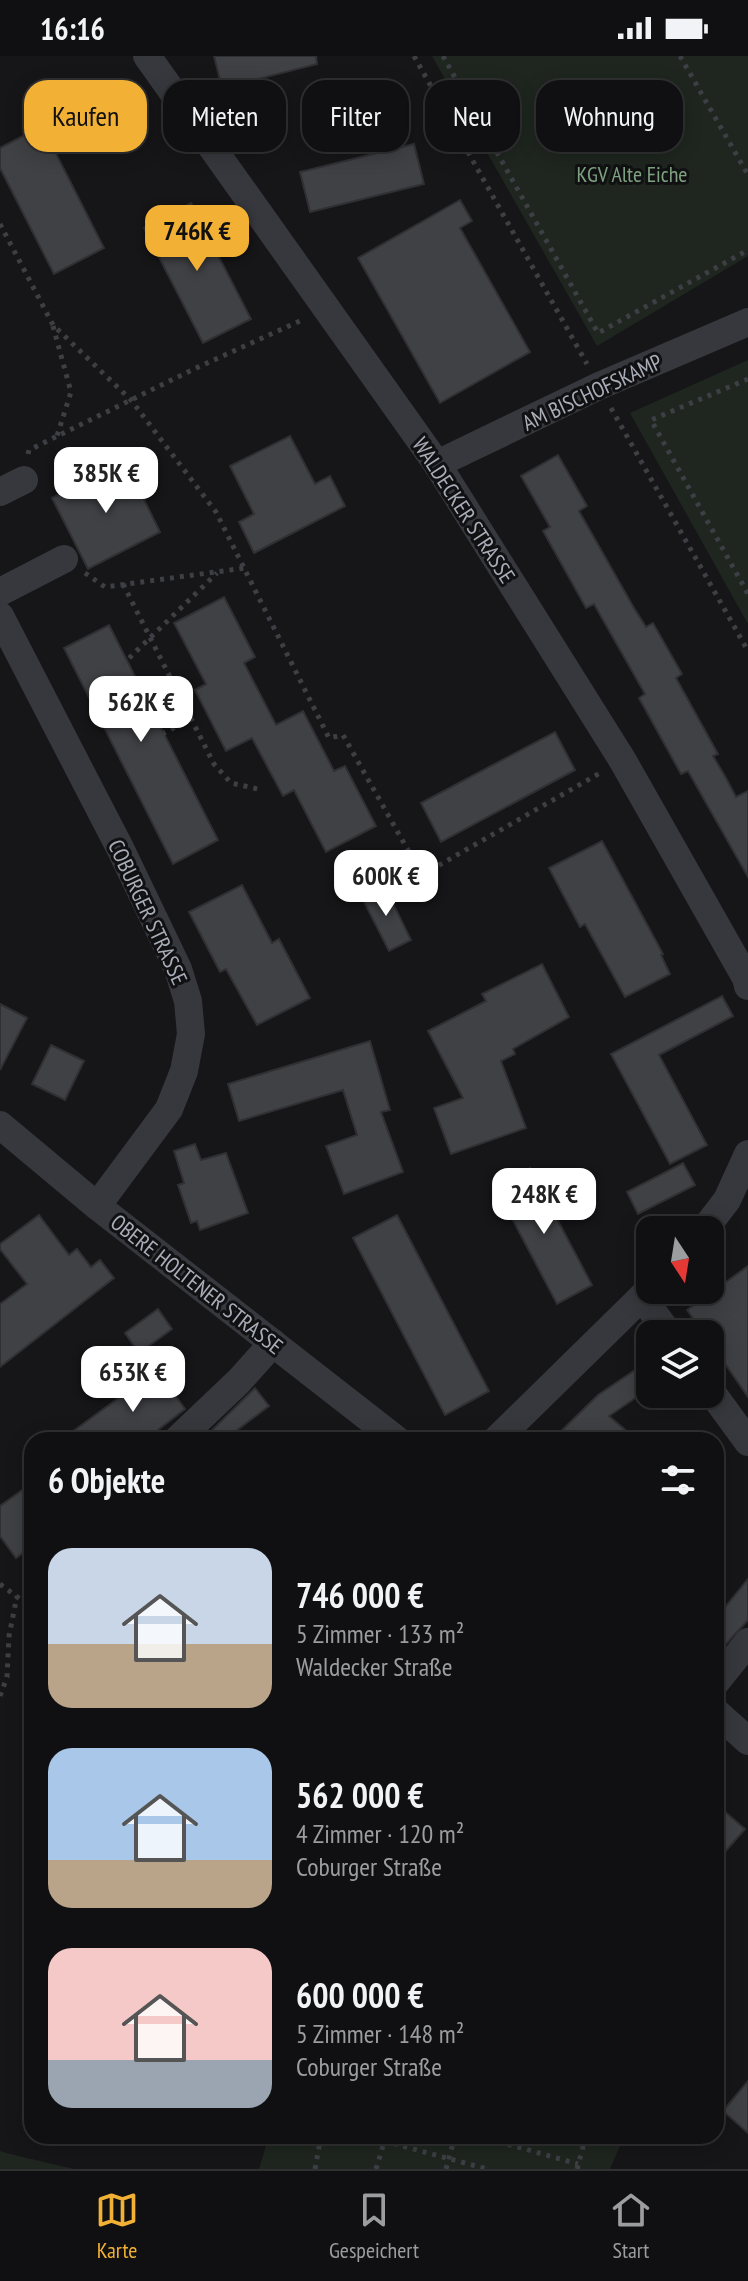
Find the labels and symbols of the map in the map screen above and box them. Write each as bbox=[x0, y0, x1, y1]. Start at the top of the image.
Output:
park label: KGV Alte Eiche bbox=[577, 160, 687, 188]
pin: 746K € bbox=[132, 205, 262, 273]
street label: AM BISCHOFSKAMP bbox=[518, 347, 666, 437]
street label: WALDECKER STRASSE bbox=[406, 432, 522, 588]
pin: 385K € bbox=[41, 447, 171, 515]
pin: 562K € bbox=[76, 676, 206, 744]
street label: COBURGER STRASSE bbox=[102, 835, 194, 989]
pin: 600K € bbox=[321, 850, 451, 918]
pin: 248K € bbox=[479, 1168, 609, 1236]
street label: OBERE HOLTENER STRASSE bbox=[105, 1208, 289, 1360]
north arrow bbox=[636, 1216, 724, 1304]
pin: 653K € bbox=[68, 1346, 198, 1414]

